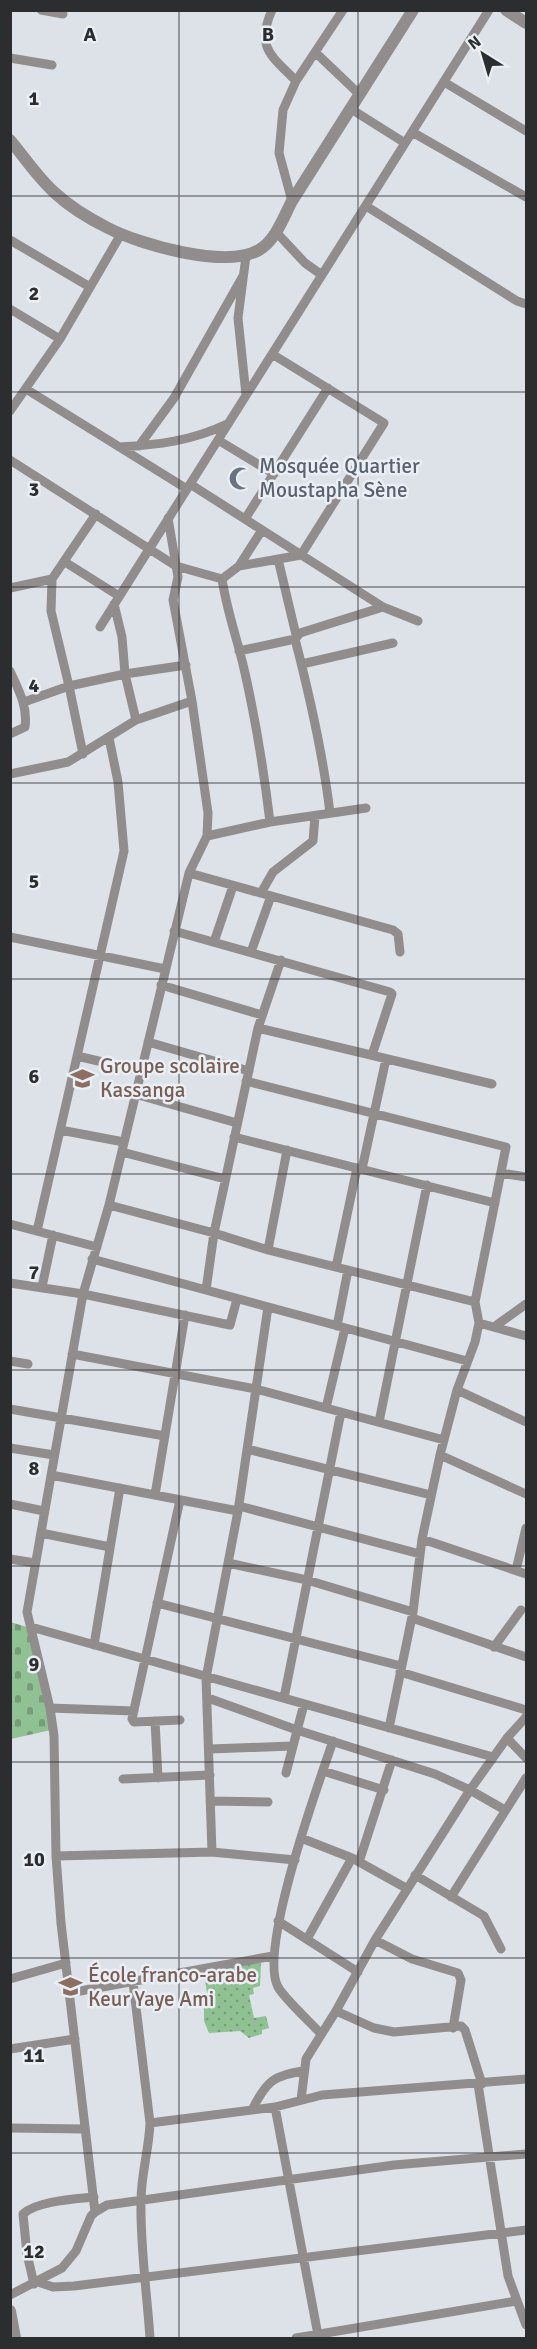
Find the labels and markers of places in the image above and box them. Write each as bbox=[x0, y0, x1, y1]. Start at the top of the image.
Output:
place label: Mosquée Quartier Moustapha Sène bbox=[259, 453, 420, 503]
mosque icon: Mosquée Quartier Moustapha Sène bbox=[228, 465, 254, 491]
place label: Groupe scolaire Kassanga bbox=[100, 1053, 240, 1103]
school or university icon: Groupe scolaire Kassanga bbox=[69, 1065, 95, 1091]
place label: École franco-arabe Keur Yaye Ami bbox=[88, 1962, 257, 2012]
school or university icon: École franco-arabe Keur Yaye Ami bbox=[57, 1974, 83, 2000]

